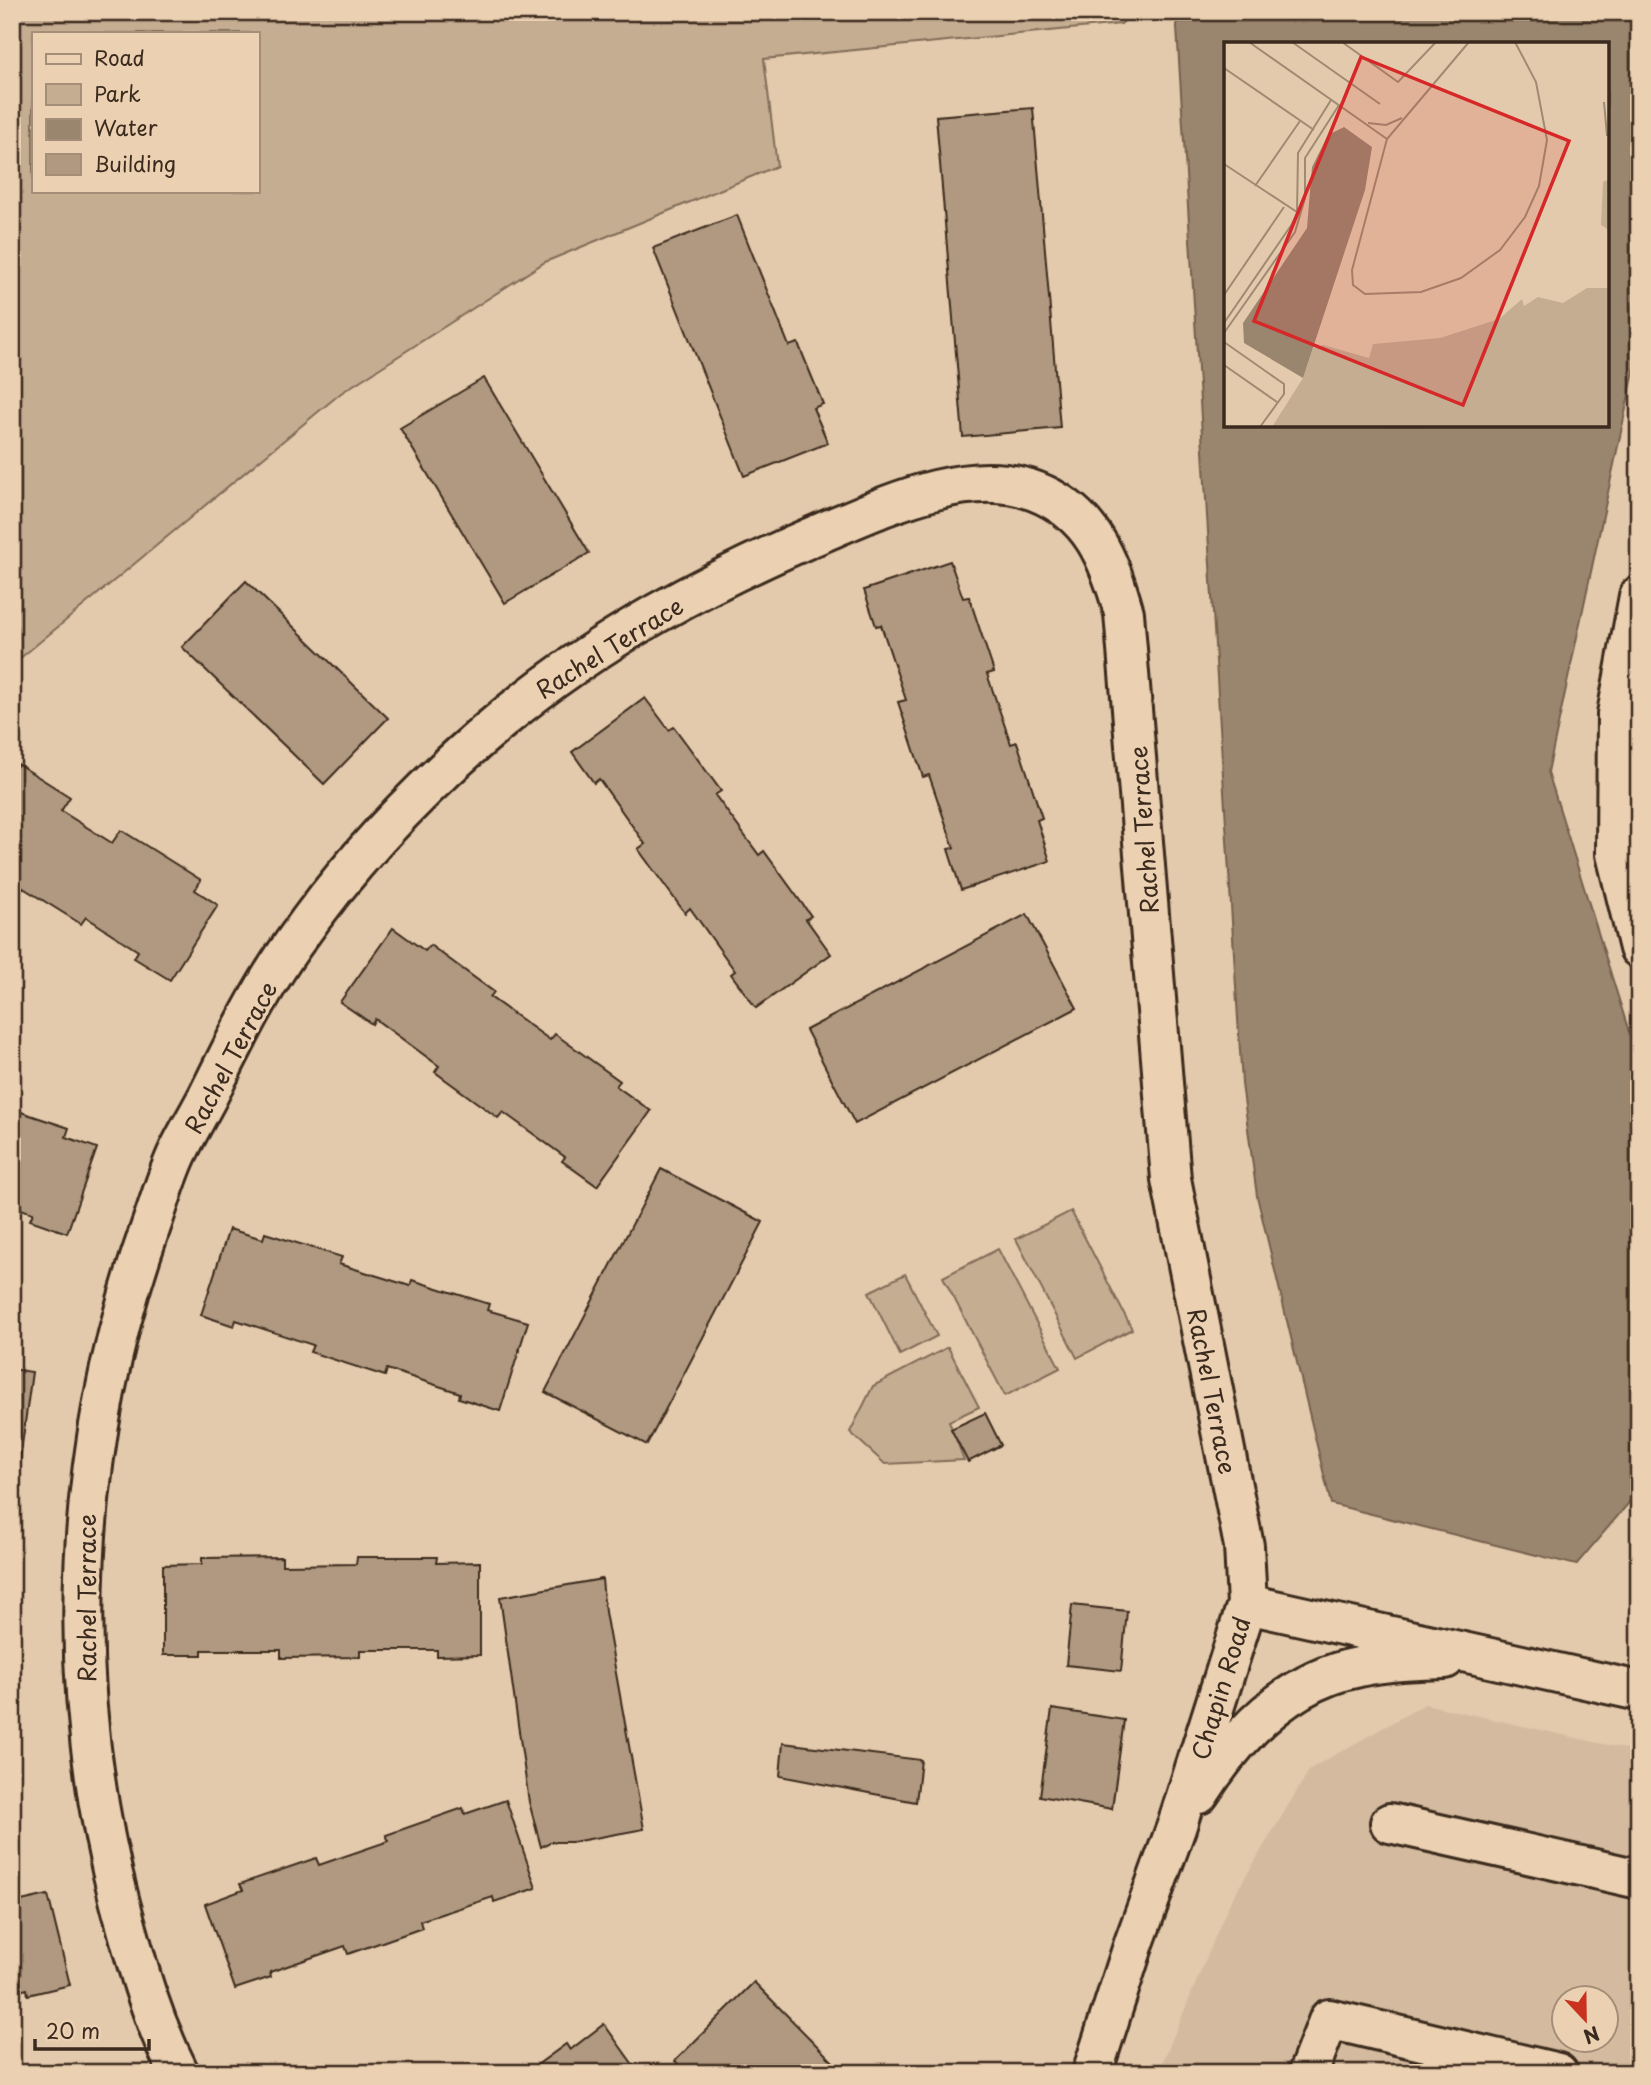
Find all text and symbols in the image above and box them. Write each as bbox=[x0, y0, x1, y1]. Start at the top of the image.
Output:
legend bbox=[32, 32, 259, 192]
text: Road bbox=[94, 41, 145, 73]
inset map bbox=[1224, 42, 1609, 427]
text: Park bbox=[94, 77, 141, 109]
text: Water bbox=[94, 111, 158, 143]
text: Building bbox=[94, 147, 176, 179]
street label: Rachel Terrace bbox=[528, 587, 690, 707]
street label: Rachel Terrace bbox=[1119, 745, 1167, 915]
street label: Rachel Terrace bbox=[175, 974, 285, 1140]
street label: Rachel Terrace bbox=[1179, 1305, 1247, 1477]
street label: Rachel Terrace bbox=[68, 1514, 104, 1682]
street label: Chapin Road bbox=[1181, 1612, 1259, 1764]
north arrow bbox=[1550, 1983, 1620, 2054]
scale bar bbox=[35, 2008, 149, 2052]
text: 20 m bbox=[46, 2014, 100, 2046]
text: N bbox=[1580, 2020, 1604, 2051]

